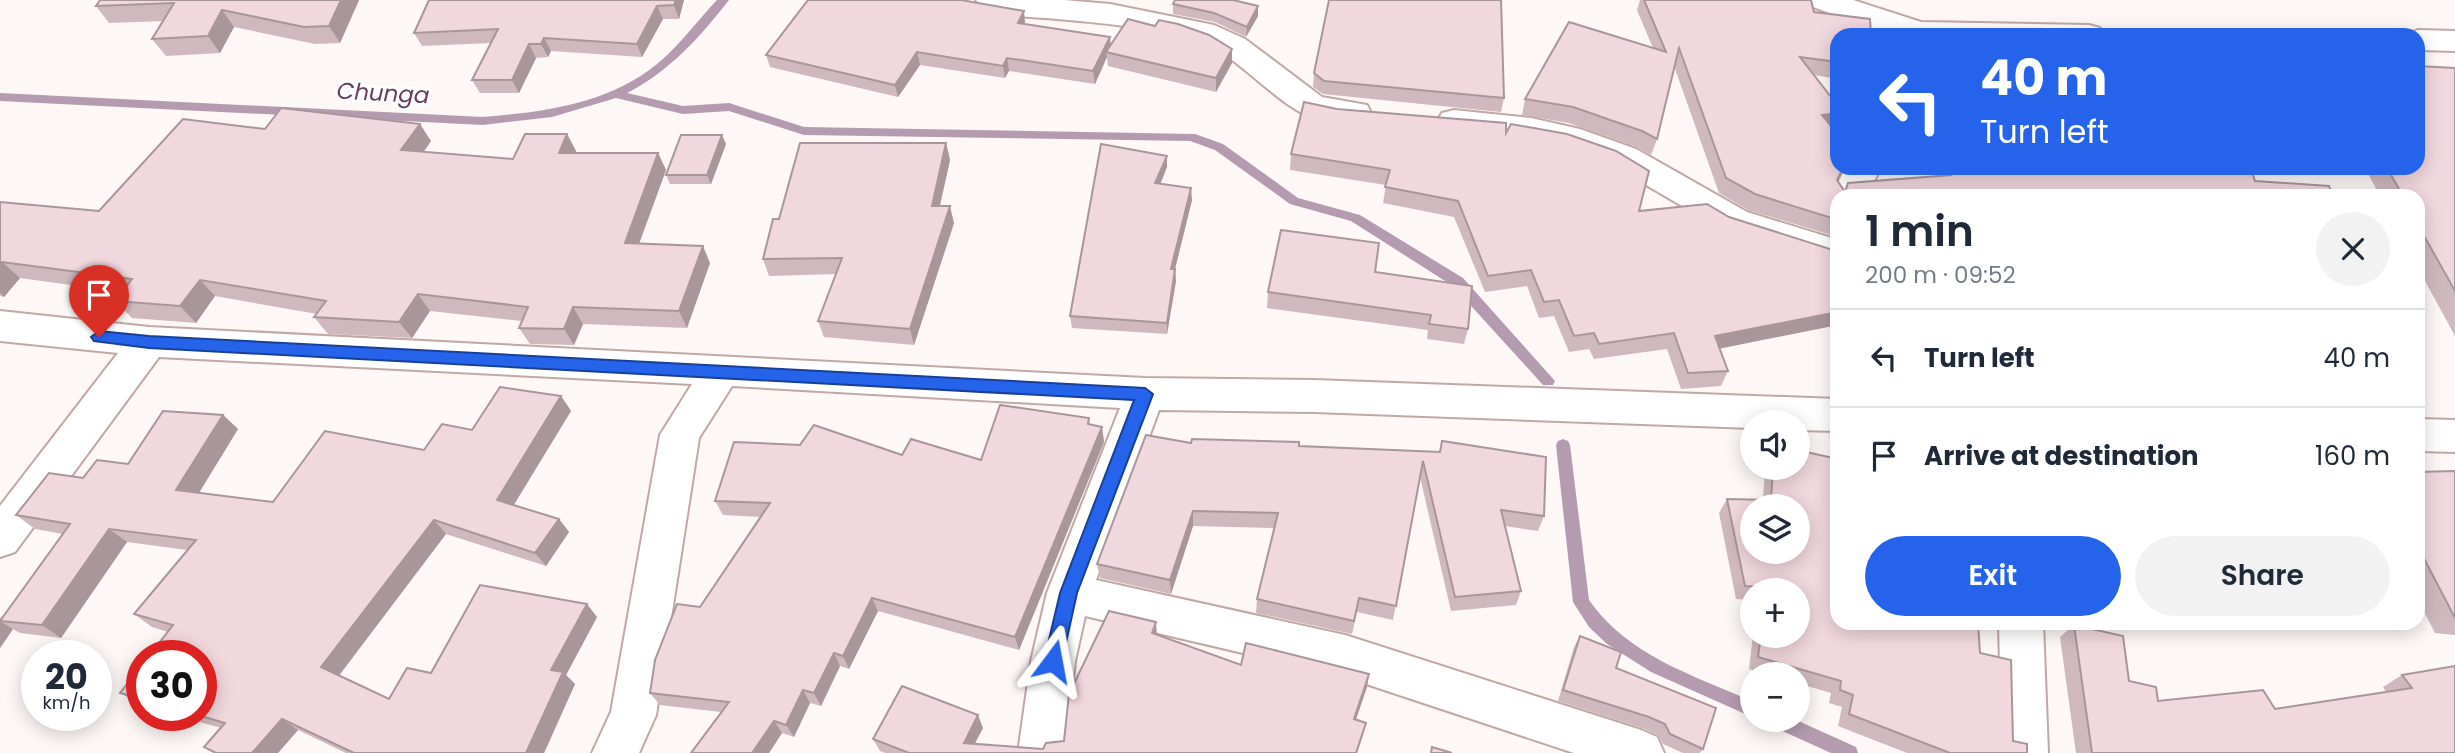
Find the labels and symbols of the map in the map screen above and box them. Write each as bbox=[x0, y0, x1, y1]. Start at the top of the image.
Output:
water label: Chunga bbox=[336, 75, 430, 111]
pin bbox=[69, 265, 129, 337]
position arrow bbox=[1016, 624, 1090, 698]
speed limit sign: 30 bbox=[126, 640, 217, 731]

